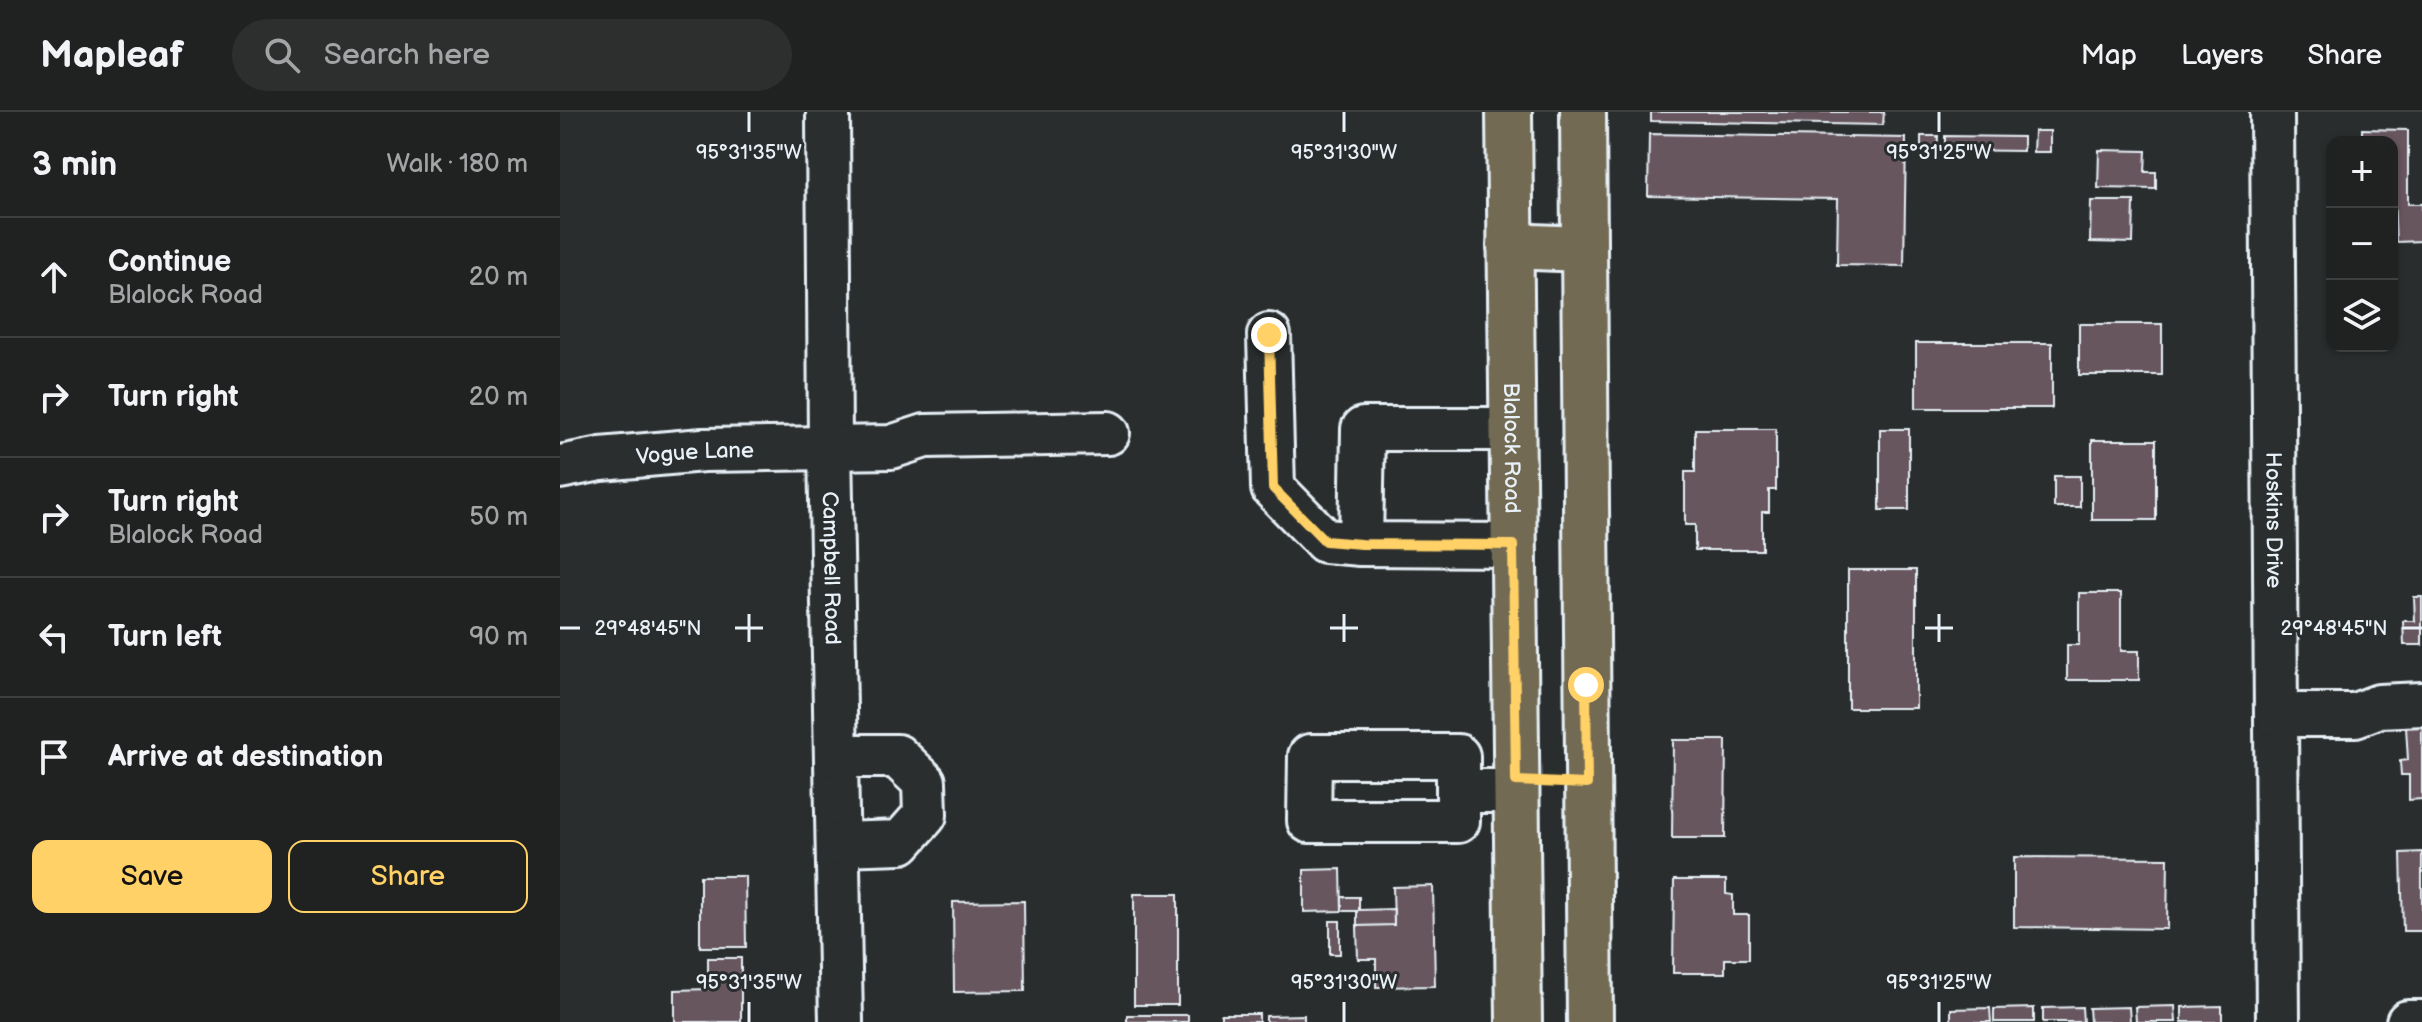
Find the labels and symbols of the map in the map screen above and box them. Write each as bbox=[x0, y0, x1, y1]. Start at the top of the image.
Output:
text: 95°31'35"W bbox=[696, 141, 802, 165]
text: 95°31'30"W bbox=[1291, 141, 1397, 165]
text: 95°31'25"W bbox=[1886, 141, 1992, 165]
route end bbox=[1251, 317, 1287, 353]
street label: Blalock Road bbox=[1497, 382, 1525, 514]
street label: Vogue Lane bbox=[635, 437, 754, 471]
street label: Hoskins Drive bbox=[2259, 452, 2287, 588]
street label: Campbell Road bbox=[816, 491, 846, 645]
text: 29°48'45"N bbox=[594, 617, 702, 641]
text: 29°48'45"N bbox=[2280, 617, 2388, 641]
route start bbox=[1568, 667, 1604, 703]
text: 95°31'35"W bbox=[696, 971, 802, 995]
text: 95°31'30"W bbox=[1291, 971, 1397, 995]
text: 95°31'25"W bbox=[1886, 971, 1992, 995]

